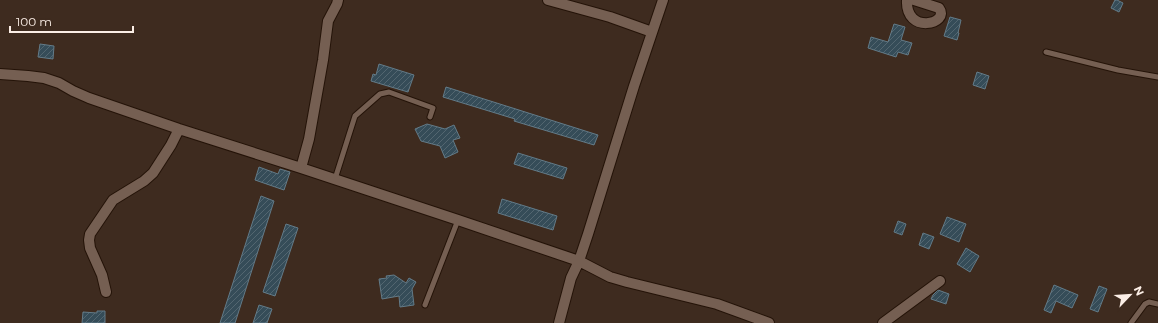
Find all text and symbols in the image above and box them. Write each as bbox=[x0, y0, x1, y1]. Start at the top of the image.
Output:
scale bar bbox=[10, 8, 133, 34]
text: 100 m bbox=[16, 14, 52, 29]
north arrow bbox=[1110, 275, 1150, 315]
text: N bbox=[1131, 284, 1147, 298]

